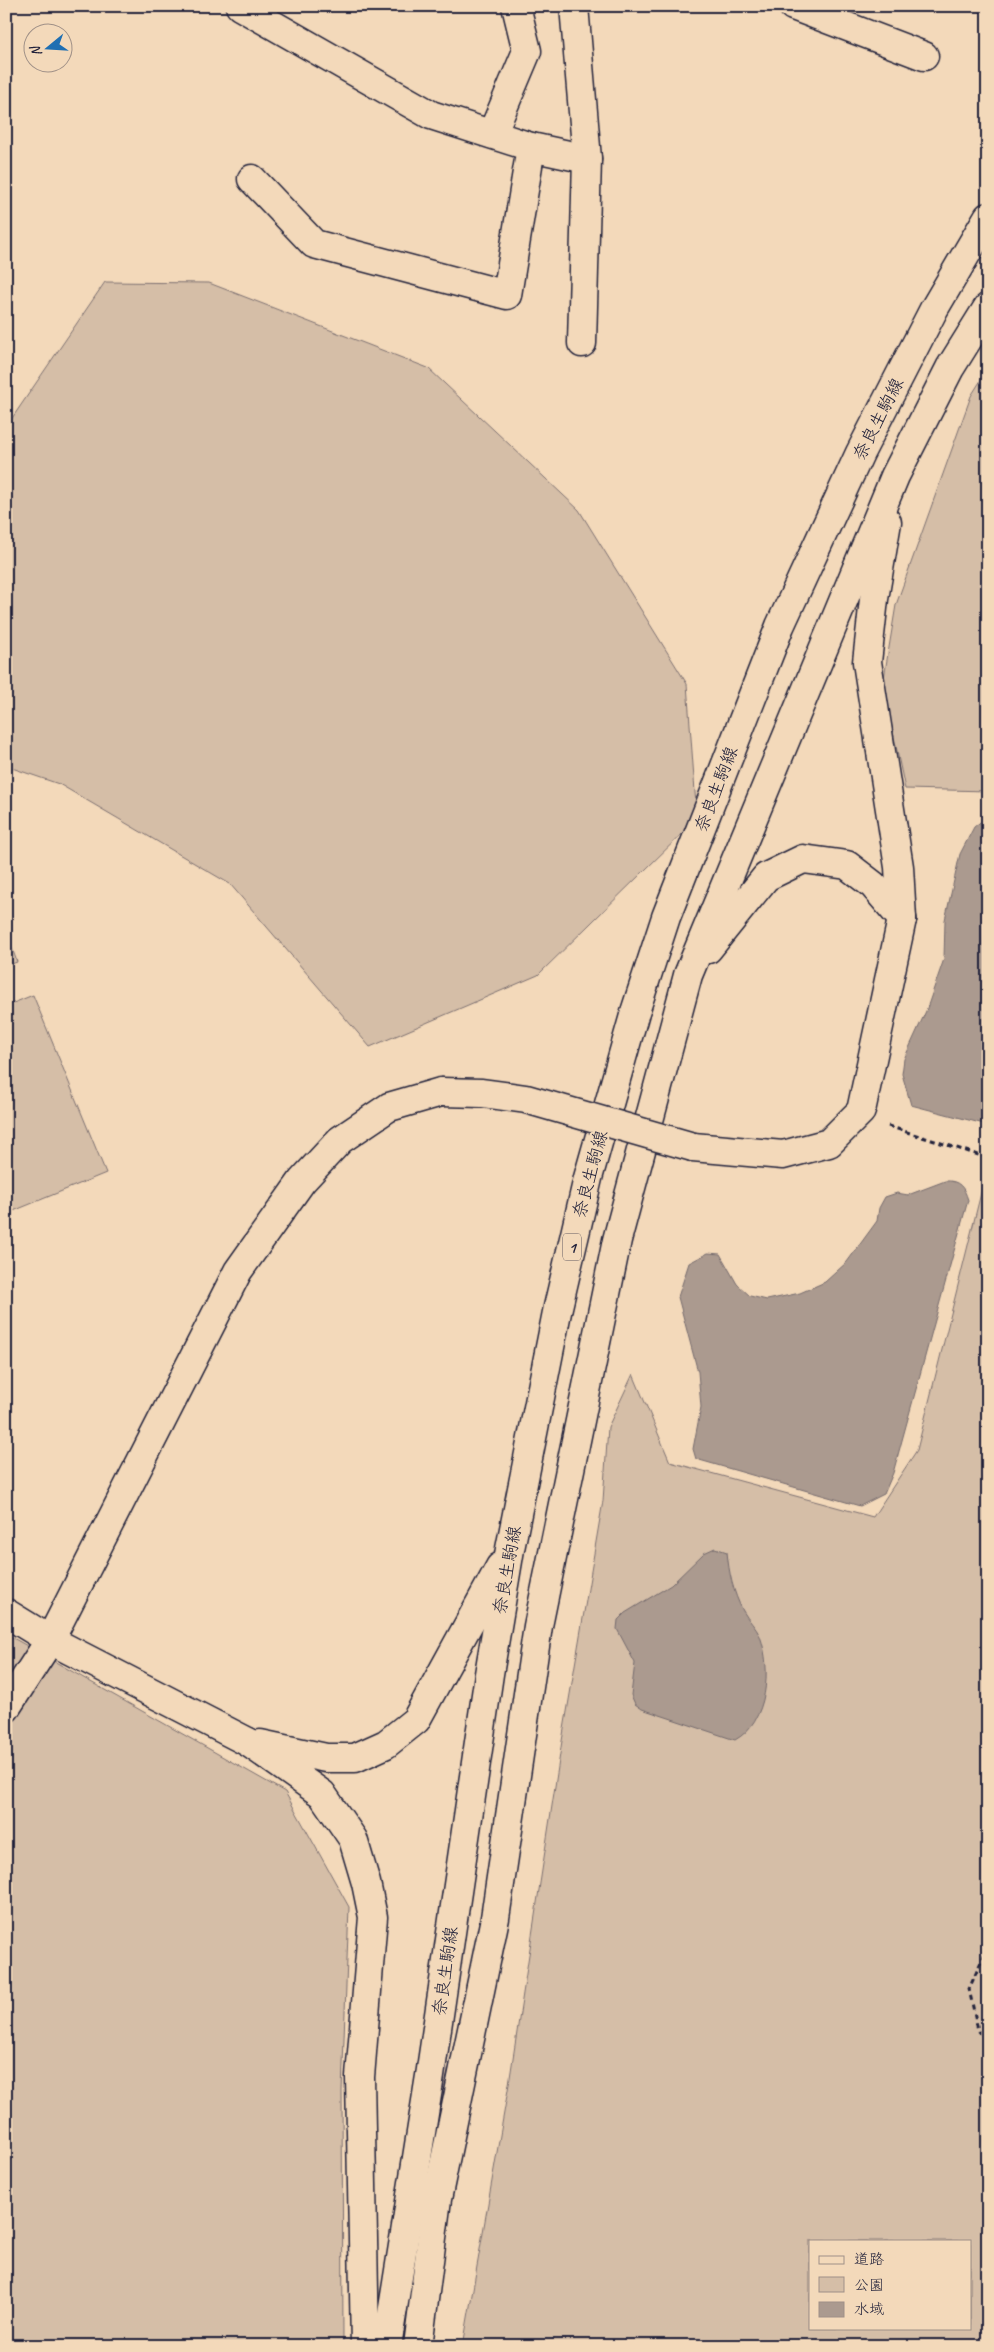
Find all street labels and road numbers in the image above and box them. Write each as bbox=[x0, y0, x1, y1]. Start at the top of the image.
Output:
street label: 奈良生駒線 bbox=[848, 374, 908, 464]
street label: 奈良生駒線 bbox=[690, 743, 742, 835]
street label: 奈良生駒線 bbox=[568, 1128, 612, 1220]
road number: 1 bbox=[563, 1234, 581, 1260]
street label: 奈良生駒線 bbox=[488, 1524, 526, 1616]
street label: 奈良生駒線 bbox=[428, 1925, 462, 2017]

